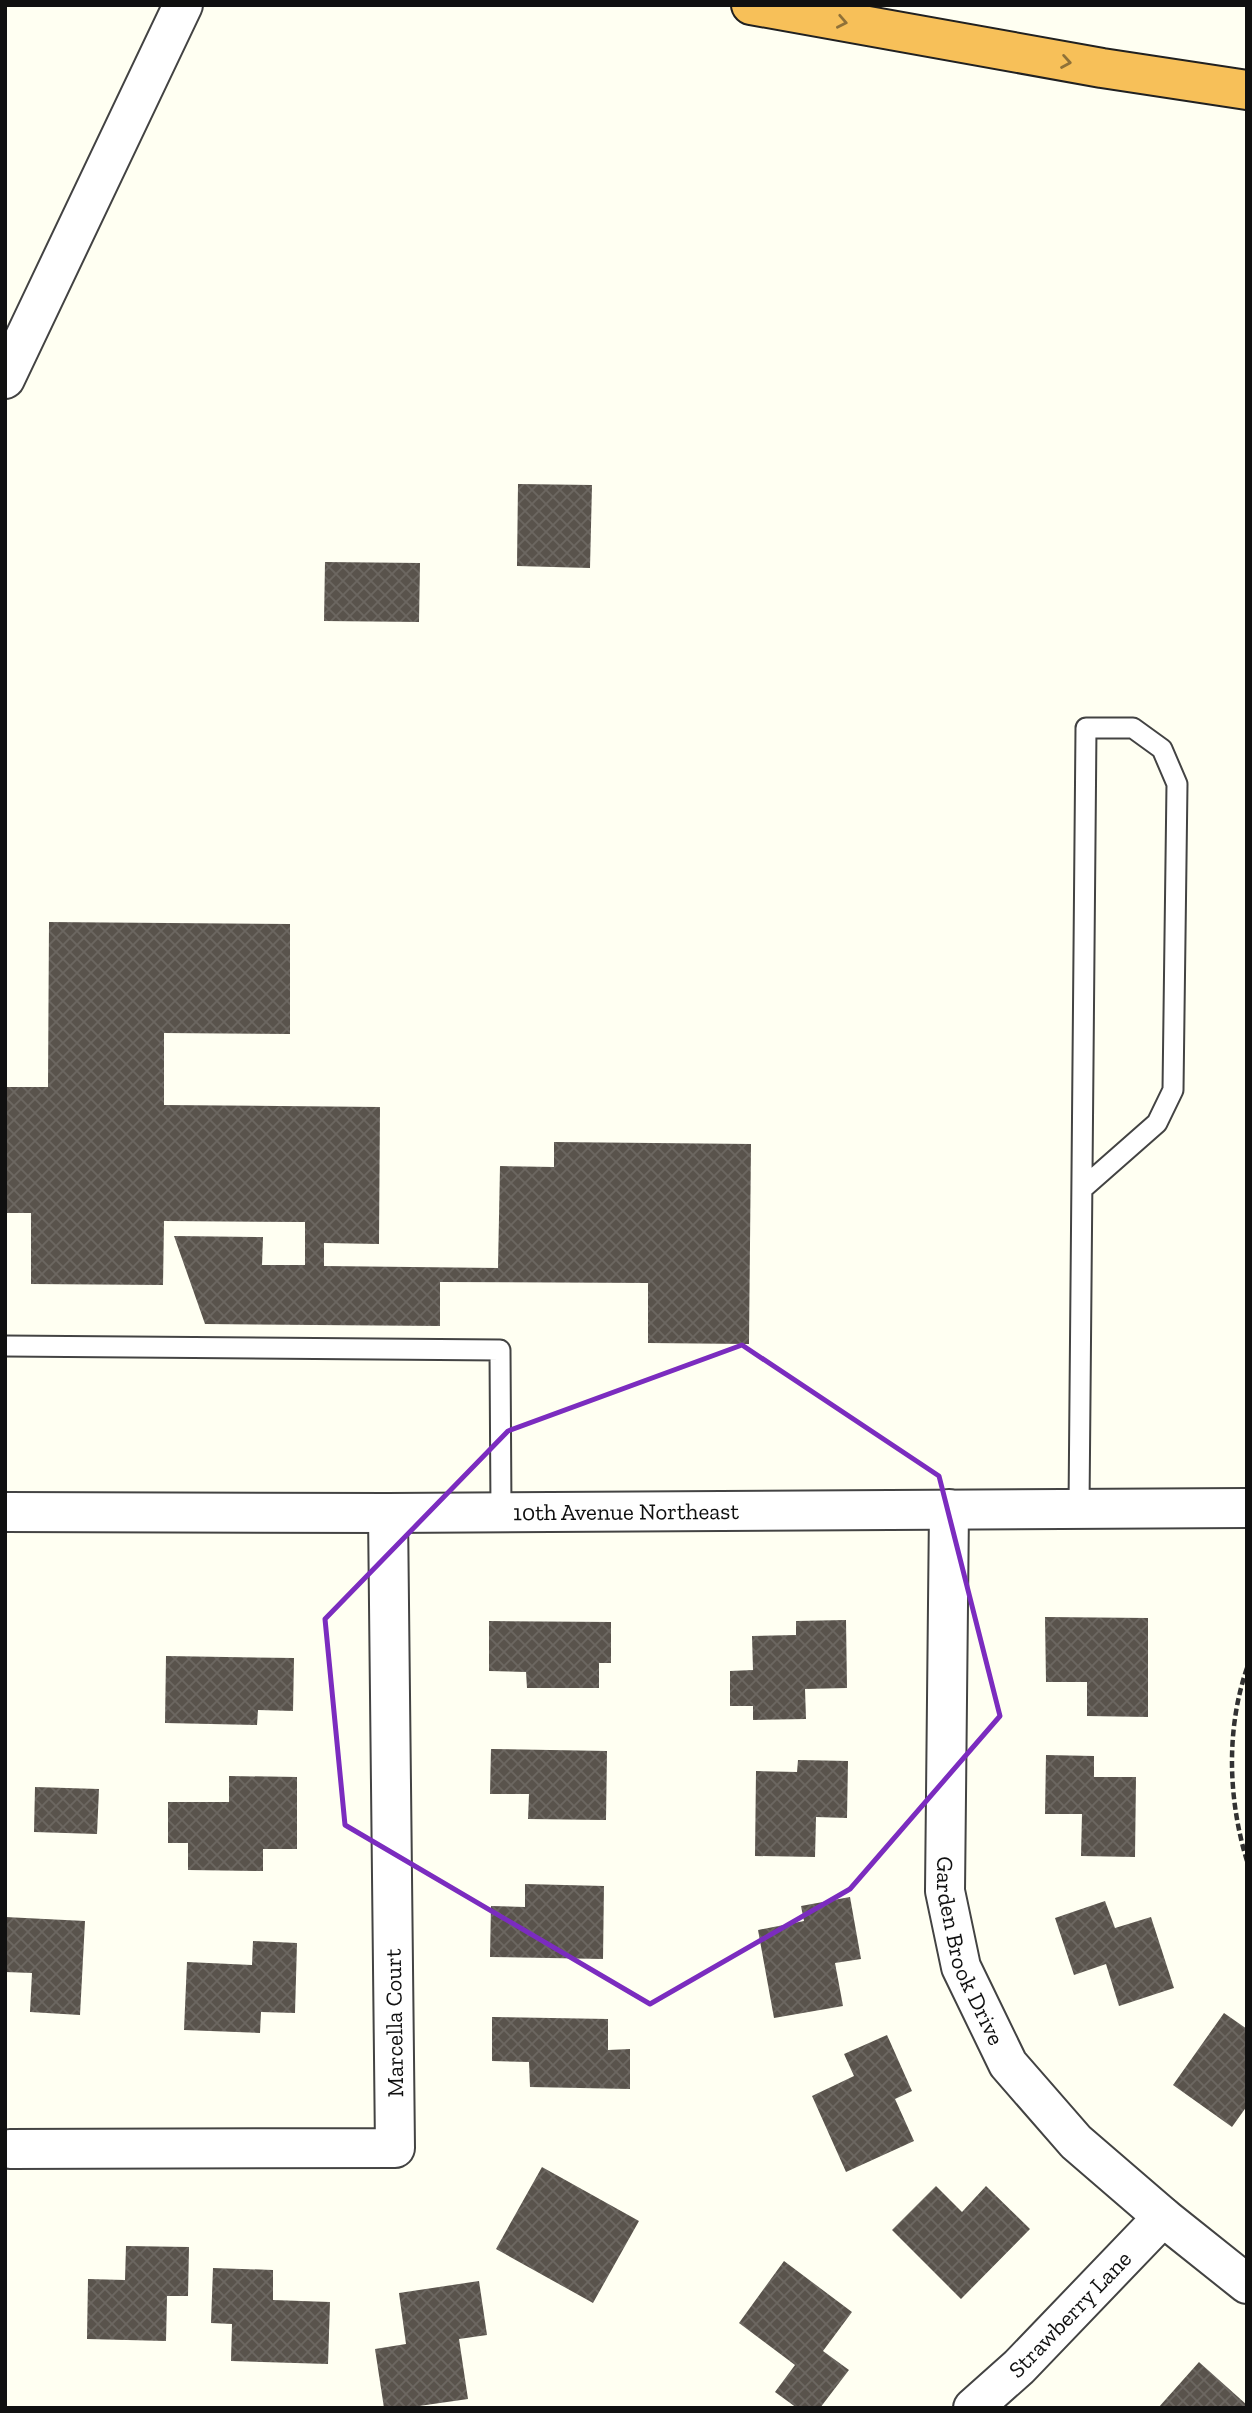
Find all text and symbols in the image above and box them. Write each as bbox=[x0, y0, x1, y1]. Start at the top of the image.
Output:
one-way arrow bbox=[836, 14, 848, 29]
one-way arrow bbox=[1060, 54, 1072, 69]
street label: 10th Avenue Northeast bbox=[513, 1497, 739, 1526]
street label: Garden Brook Drive bbox=[931, 1856, 1011, 2050]
street label: Marcella Court bbox=[379, 1948, 409, 2098]
street label: Strawberry Lane bbox=[1003, 2245, 1137, 2384]

